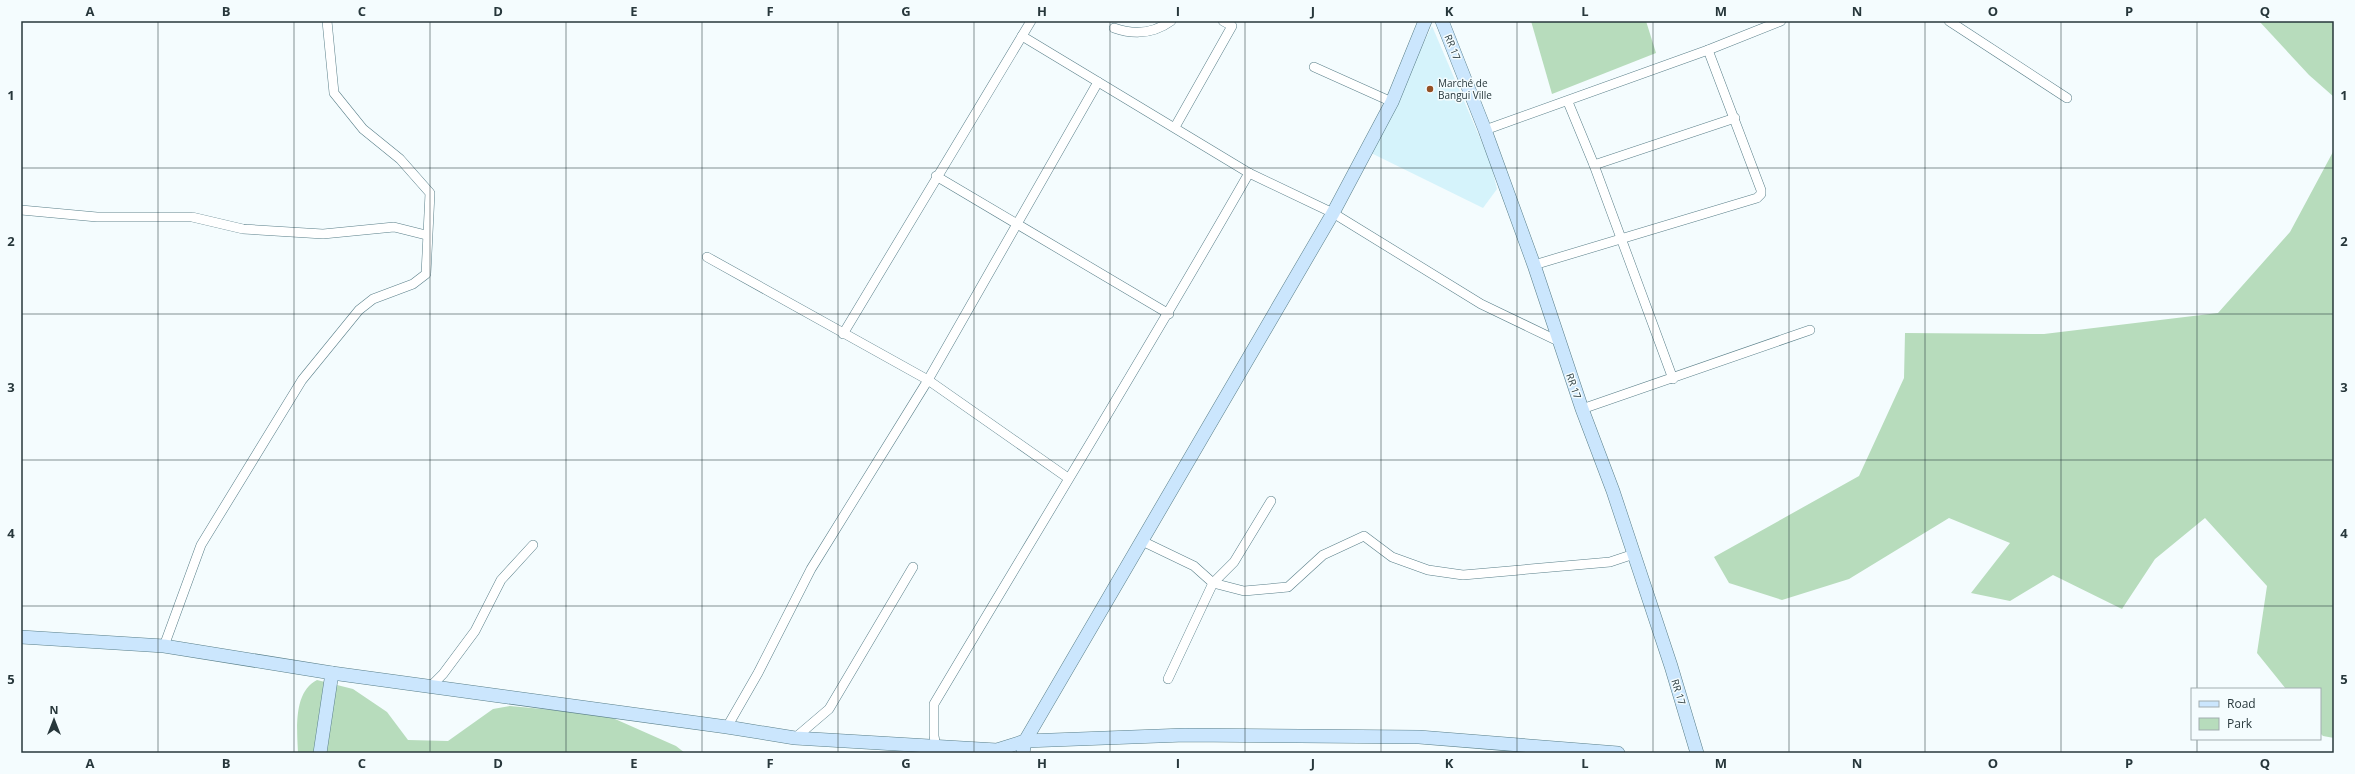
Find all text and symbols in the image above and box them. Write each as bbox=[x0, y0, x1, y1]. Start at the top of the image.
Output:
text: A bbox=[86, 2, 95, 20]
text: B bbox=[222, 2, 231, 20]
text: C bbox=[358, 2, 366, 20]
text: D bbox=[493, 2, 503, 20]
text: E bbox=[630, 2, 638, 20]
text: F bbox=[766, 2, 774, 20]
text: G bbox=[901, 2, 911, 20]
text: H bbox=[1037, 2, 1047, 20]
text: I bbox=[1176, 2, 1180, 20]
text: J bbox=[1310, 2, 1315, 20]
text: K bbox=[1445, 2, 1454, 20]
text: L bbox=[1581, 2, 1589, 20]
text: M bbox=[1715, 2, 1727, 20]
text: N bbox=[1852, 2, 1862, 20]
text: O bbox=[1988, 2, 1998, 20]
text: P bbox=[2125, 2, 2133, 20]
text: Q bbox=[2260, 2, 2270, 20]
street label: RR 17 bbox=[1442, 32, 1465, 62]
place label: Marché de Bangui Ville bbox=[1438, 76, 1492, 102]
marker: Marché de Bangui Ville bbox=[1425, 84, 1435, 94]
text: 1 bbox=[7, 86, 15, 104]
text: 1 bbox=[2340, 86, 2348, 104]
text: 2 bbox=[7, 232, 15, 250]
text: 2 bbox=[2340, 232, 2348, 250]
street label: RR 17 bbox=[1563, 371, 1585, 401]
text: 3 bbox=[7, 378, 15, 396]
text: 3 bbox=[2340, 378, 2348, 396]
text: 4 bbox=[7, 524, 15, 542]
text: 4 bbox=[2340, 524, 2348, 542]
text: 5 bbox=[7, 670, 15, 688]
text: 5 bbox=[2340, 670, 2348, 688]
street label: RR 17 bbox=[1668, 677, 1690, 707]
legend bbox=[2191, 688, 2321, 740]
text: Road bbox=[2227, 695, 2256, 712]
north arrow bbox=[34, 700, 74, 740]
text: N bbox=[50, 702, 58, 717]
text: Park bbox=[2227, 715, 2253, 732]
text: A bbox=[86, 754, 95, 772]
text: B bbox=[222, 754, 231, 772]
text: C bbox=[358, 754, 366, 772]
text: D bbox=[493, 754, 503, 772]
text: E bbox=[630, 754, 638, 772]
text: F bbox=[766, 754, 774, 772]
text: G bbox=[901, 754, 911, 772]
text: H bbox=[1037, 754, 1047, 772]
text: I bbox=[1176, 754, 1180, 772]
text: J bbox=[1310, 754, 1315, 772]
text: K bbox=[1445, 754, 1454, 772]
text: L bbox=[1581, 754, 1589, 772]
text: M bbox=[1715, 754, 1727, 772]
text: N bbox=[1852, 754, 1862, 772]
text: O bbox=[1988, 754, 1998, 772]
text: P bbox=[2125, 754, 2133, 772]
text: Q bbox=[2260, 754, 2270, 772]

